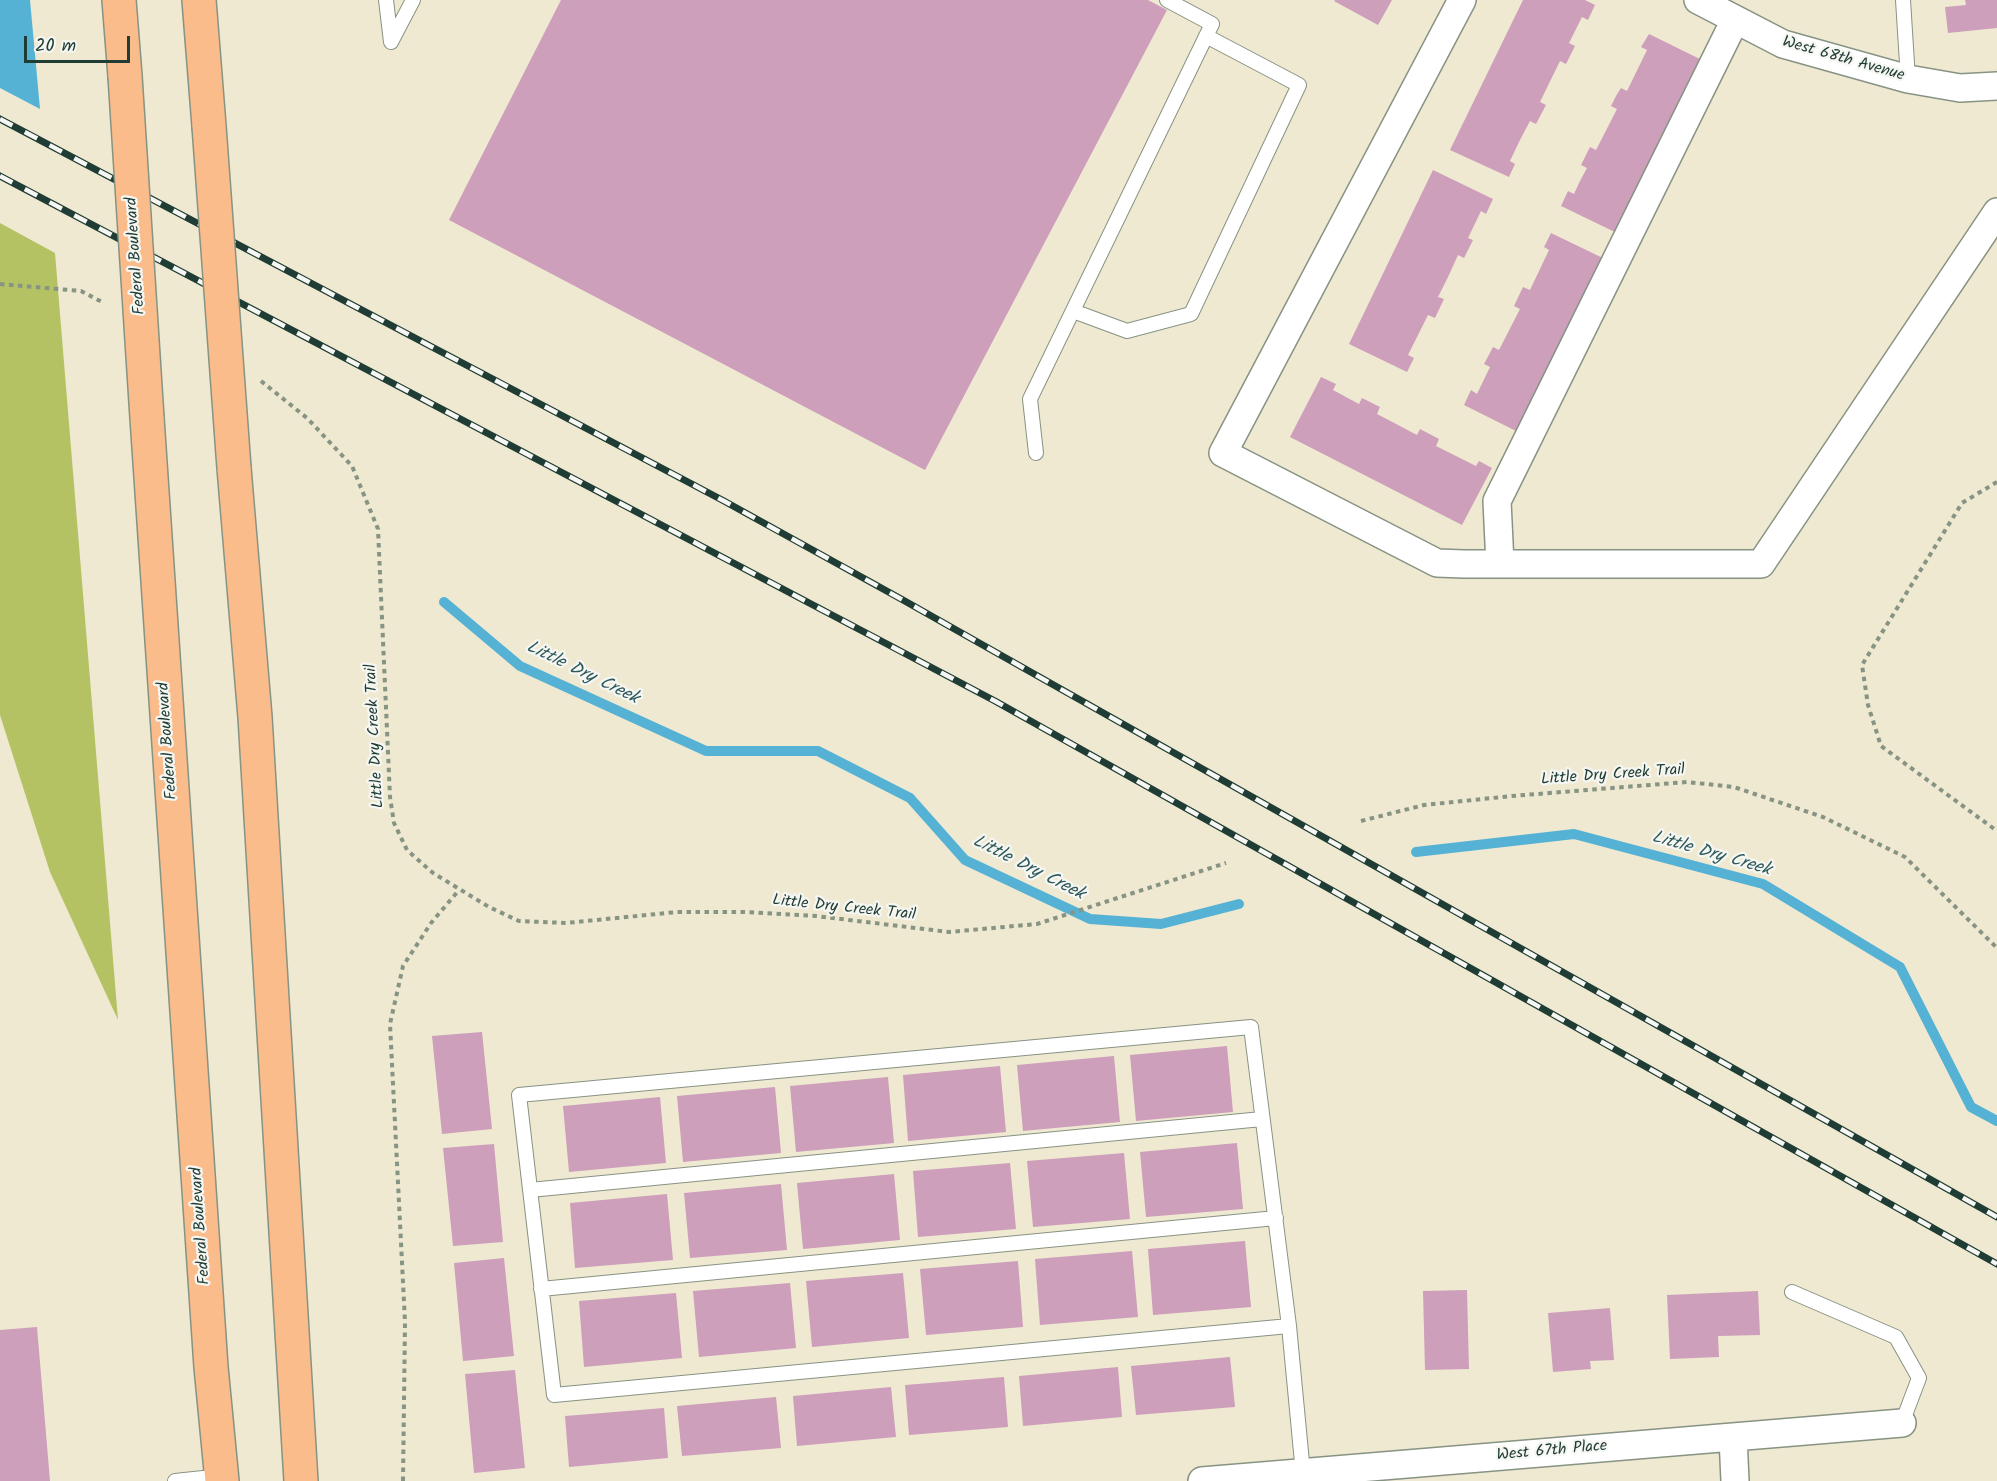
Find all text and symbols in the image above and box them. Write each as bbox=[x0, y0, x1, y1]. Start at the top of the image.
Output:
scale bar bbox=[27, 24, 134, 62]
text: 20 m bbox=[35, 32, 76, 61]
street label: West 68th Avenue bbox=[1780, 33, 1906, 87]
street label: Federal Boulevard bbox=[123, 197, 151, 315]
water label: Little Dry Creek bbox=[522, 637, 642, 711]
street label: Little Dry Creek Trail bbox=[363, 663, 389, 809]
street label: Federal Boulevard bbox=[155, 682, 183, 800]
street label: Little Dry Creek Trail bbox=[1540, 761, 1686, 791]
water label: Little Dry Creek bbox=[1649, 828, 1773, 882]
water label: Little Dry Creek bbox=[969, 832, 1087, 906]
street label: Little Dry Creek Trail bbox=[771, 892, 917, 926]
street label: Federal Boulevard bbox=[188, 1167, 216, 1285]
street label: West 67th Place bbox=[1496, 1438, 1608, 1466]

